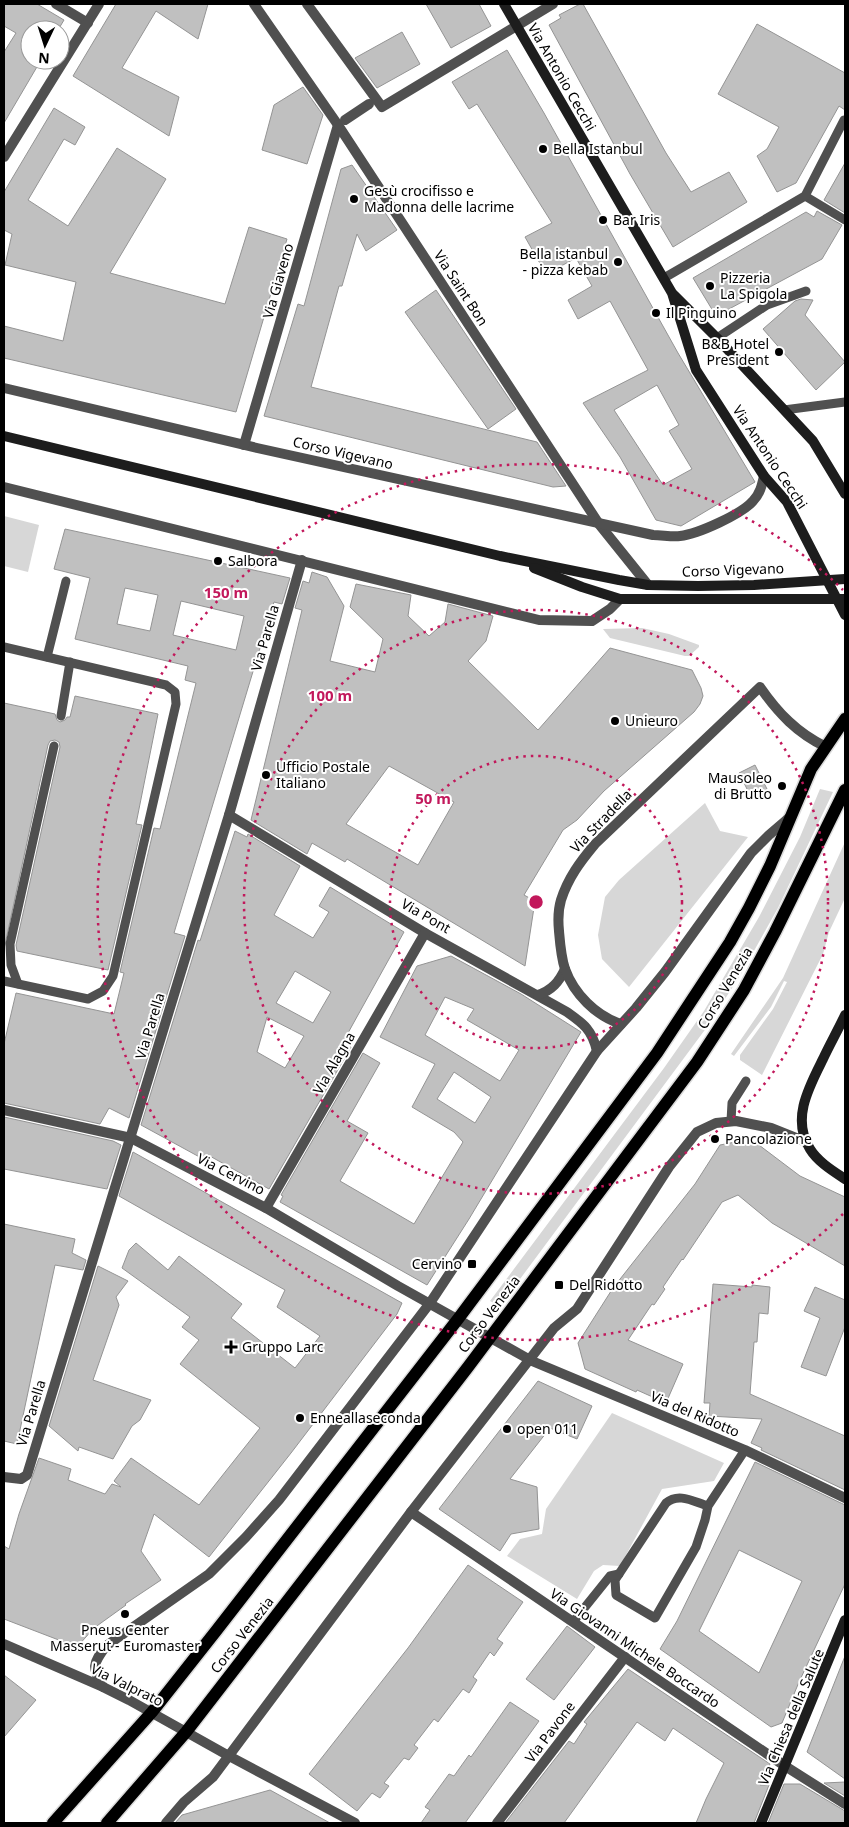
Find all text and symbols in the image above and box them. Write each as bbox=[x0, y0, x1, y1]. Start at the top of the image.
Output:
street label: Via Antonio Cecchi bbox=[524, 19, 601, 134]
north arrow bbox=[20, 20, 70, 70]
text: N bbox=[38, 49, 50, 68]
place label: Bella Istanbul bbox=[553, 139, 643, 158]
marker: Bella Istanbul bbox=[537, 143, 549, 155]
place label: Gesù crocifisso e Madonna delle lacrime bbox=[364, 181, 514, 216]
marker: Gesù crocifisso e Madonna delle lacrime bbox=[348, 193, 360, 205]
place label: Bar Iris bbox=[613, 210, 661, 229]
marker: Bar Iris bbox=[597, 214, 609, 226]
street label: Via Giaveno bbox=[258, 241, 297, 321]
place label: Bella istanbul - pizza kebab bbox=[520, 244, 608, 279]
street label: Via Saint Bon bbox=[430, 246, 493, 329]
marker: Bella istanbul - pizza kebab bbox=[612, 256, 624, 268]
place label: Pizzeria La Spigola bbox=[720, 268, 787, 303]
marker: Pizzeria La Spigola bbox=[704, 280, 716, 292]
place label: Il Pinguino bbox=[666, 303, 737, 322]
marker: Il Pinguino bbox=[650, 307, 662, 319]
place label: B&B Hotel President bbox=[702, 334, 769, 369]
marker: B&B Hotel President bbox=[773, 346, 785, 358]
street label: Via Antonio Cecchi bbox=[729, 401, 812, 512]
street label: Corso Vigevano bbox=[291, 432, 395, 473]
place label: Salbora bbox=[228, 551, 278, 570]
marker: Salbora bbox=[212, 555, 224, 567]
street label: Corso Vigevano bbox=[682, 558, 784, 581]
text: 150 m bbox=[204, 582, 248, 602]
street label: Via Parella bbox=[246, 602, 283, 673]
text: 100 m bbox=[308, 685, 352, 705]
place label: Unieuro bbox=[625, 711, 678, 730]
marker: Unieuro bbox=[609, 715, 621, 727]
place label: Ufficio Postale Italiano bbox=[276, 757, 370, 792]
place label: Mausoleo di Brutto bbox=[708, 768, 772, 803]
marker: Ufficio Postale Italiano bbox=[260, 769, 272, 781]
marker: Mausoleo di Brutto bbox=[776, 780, 788, 792]
street label: Via Stradella bbox=[566, 785, 636, 856]
text: 50 m bbox=[415, 788, 451, 808]
centre of rings bbox=[527, 893, 545, 911]
street label: Via Pont bbox=[398, 894, 454, 937]
street label: Corso Venezia bbox=[693, 943, 757, 1032]
street label: Via Parella bbox=[130, 990, 169, 1061]
street label: Via Alagna bbox=[308, 1028, 359, 1097]
place label: Pancolazione bbox=[725, 1129, 812, 1148]
marker: Pancolazione bbox=[709, 1133, 721, 1145]
street label: Via Cervino bbox=[194, 1148, 268, 1199]
place label: Cervino bbox=[412, 1254, 462, 1273]
marker: Cervino bbox=[466, 1258, 478, 1270]
street label: Corso Venezia bbox=[453, 1271, 524, 1356]
place label: Del Ridotto bbox=[569, 1275, 642, 1294]
marker: Del Ridotto bbox=[553, 1279, 565, 1291]
place label: Gruppo Larc bbox=[242, 1337, 324, 1356]
marker: Gruppo Larc bbox=[224, 1340, 238, 1354]
street label: Via Parella bbox=[11, 1377, 50, 1448]
street label: Via del Ridotto bbox=[648, 1386, 743, 1441]
place label: Enneallaseconda bbox=[310, 1408, 421, 1427]
marker: Enneallaseconda bbox=[294, 1412, 306, 1424]
place label: open 011 bbox=[517, 1419, 578, 1438]
marker: open 011 bbox=[501, 1423, 513, 1435]
street label: Via Giovanni Michele Boccardo bbox=[547, 1583, 724, 1712]
street label: Corso Venezia bbox=[206, 1592, 278, 1677]
marker: Pneus Center Masserut - Euromaster bbox=[119, 1608, 131, 1620]
place label: Pneus Center Masserut - Euromaster bbox=[50, 1620, 200, 1655]
street label: Via Chiesa della Salute bbox=[753, 1645, 828, 1788]
street label: Via Valprato bbox=[88, 1659, 167, 1710]
street label: Via Pavone bbox=[520, 1697, 579, 1766]

